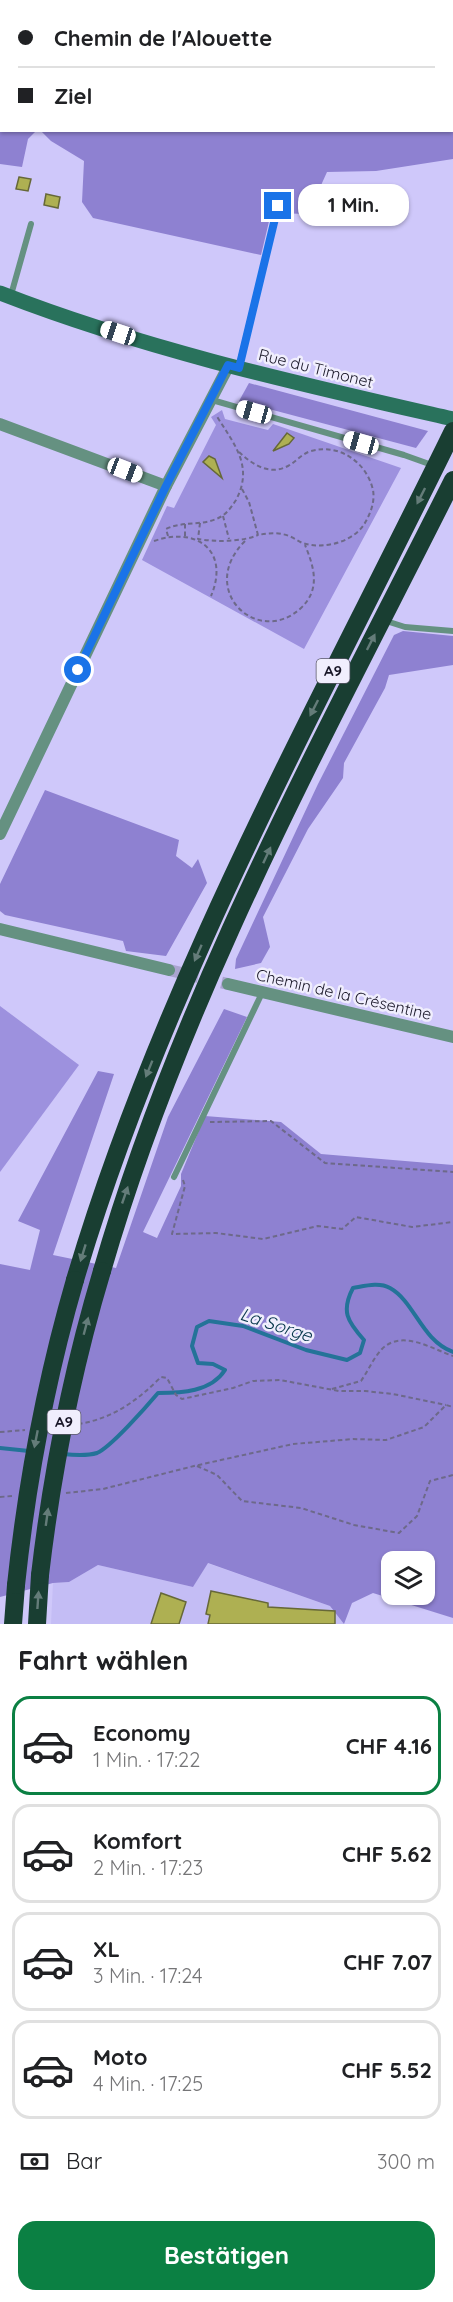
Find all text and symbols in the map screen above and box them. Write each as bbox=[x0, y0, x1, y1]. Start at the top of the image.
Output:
text: Chemin de l'Alouette bbox=[54, 24, 272, 52]
text: Ziel bbox=[54, 82, 92, 110]
callout: 1 Min. bbox=[299, 185, 410, 227]
route end bbox=[264, 192, 291, 219]
text: 1 Min. bbox=[328, 192, 379, 217]
car bbox=[98, 319, 138, 347]
street label: Rue du Timonet bbox=[257, 344, 375, 392]
car bbox=[234, 398, 274, 426]
car bbox=[341, 429, 381, 457]
car bbox=[105, 455, 145, 485]
one-way arrow bbox=[416, 488, 425, 505]
one-way arrow bbox=[367, 634, 376, 651]
route start bbox=[64, 656, 91, 683]
road number: A9 bbox=[316, 659, 350, 683]
one-way arrow bbox=[309, 700, 319, 717]
one-way arrow bbox=[262, 847, 271, 864]
one-way arrow bbox=[193, 944, 203, 962]
street label: Chemin de la Crésentine bbox=[254, 964, 434, 1024]
one-way arrow bbox=[144, 1061, 154, 1079]
one-way arrow bbox=[121, 1186, 131, 1204]
one-way arrow bbox=[78, 1244, 87, 1262]
water label: La Sorge bbox=[237, 1302, 316, 1347]
one-way arrow bbox=[82, 1317, 92, 1335]
road number: A9 bbox=[48, 1410, 80, 1434]
one-way arrow bbox=[32, 1430, 41, 1449]
one-way arrow bbox=[43, 1507, 52, 1526]
map controls bbox=[381, 1551, 435, 1605]
button: layers bbox=[381, 1551, 435, 1605]
one-way arrow bbox=[33, 1590, 43, 1609]
text: Fahrt wählen bbox=[18, 1643, 188, 1677]
icon: car bbox=[21, 1719, 75, 1773]
text: Economy bbox=[93, 1719, 191, 1747]
text: CHF 4.16 bbox=[346, 1732, 432, 1760]
text: 1 Min. · 17:22 bbox=[93, 1747, 200, 1772]
icon: car bbox=[21, 1827, 75, 1881]
text: Komfort bbox=[93, 1827, 182, 1855]
text: CHF 5.62 bbox=[342, 1840, 432, 1868]
text: 2 Min. · 17:23 bbox=[93, 1855, 203, 1880]
icon: car bbox=[21, 1935, 75, 1989]
text: XL bbox=[93, 1935, 120, 1963]
text: CHF 7.07 bbox=[343, 1948, 432, 1976]
text: 3 Min. · 17:24 bbox=[93, 1963, 202, 1988]
icon: car bbox=[21, 2043, 75, 2097]
text: Moto bbox=[93, 2043, 147, 2071]
text: CHF 5.52 bbox=[341, 2056, 432, 2084]
text: 4 Min. · 17:25 bbox=[93, 2071, 203, 2096]
icon: cash bbox=[18, 2145, 51, 2178]
text: Bar bbox=[66, 2147, 102, 2175]
text: 300 m bbox=[377, 2149, 435, 2174]
button: Bestätigen bbox=[18, 2221, 435, 2290]

